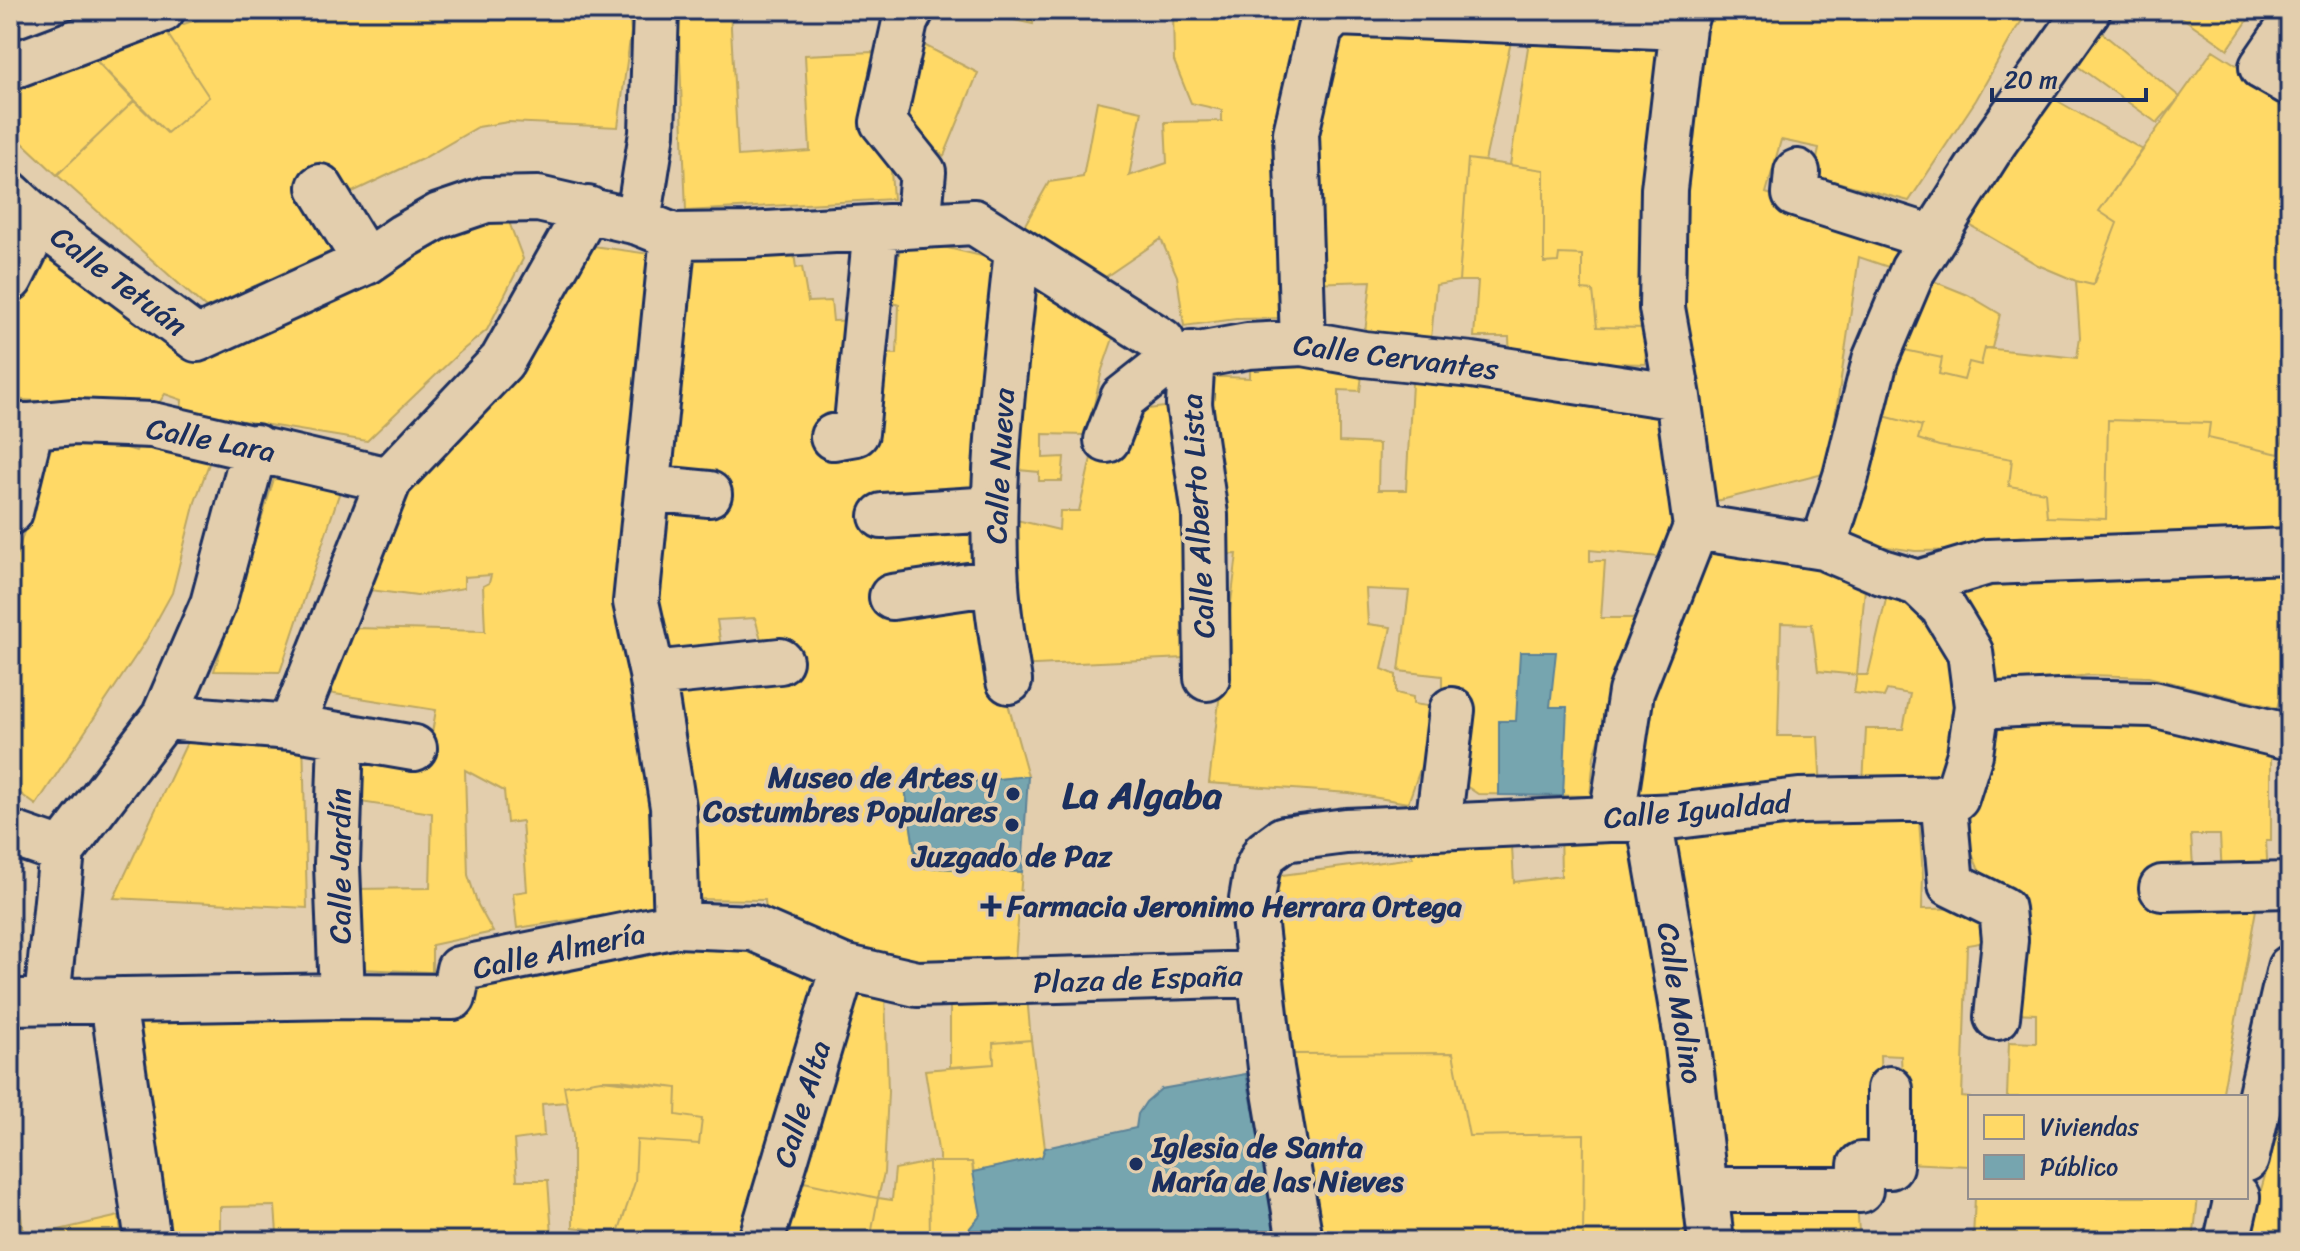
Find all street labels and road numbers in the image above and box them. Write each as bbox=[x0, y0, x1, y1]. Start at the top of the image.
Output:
street label: Calle Tetuán bbox=[38, 211, 200, 351]
street label: Calle Cervantes bbox=[1290, 318, 1502, 396]
street label: Calle Nueva bbox=[969, 386, 1031, 545]
street label: Calle Alberto Lista bbox=[1165, 392, 1231, 640]
street label: Calle Lara bbox=[142, 401, 280, 479]
street label: Calle Igualdad bbox=[1601, 775, 1795, 845]
street label: Calle Jardín bbox=[313, 788, 367, 944]
street label: Calle Almería bbox=[468, 906, 650, 996]
street label: Calle Molino bbox=[1641, 918, 1719, 1088]
street label: Plaza de España bbox=[1032, 948, 1245, 1010]
street label: Calle Alta bbox=[757, 1034, 847, 1174]

